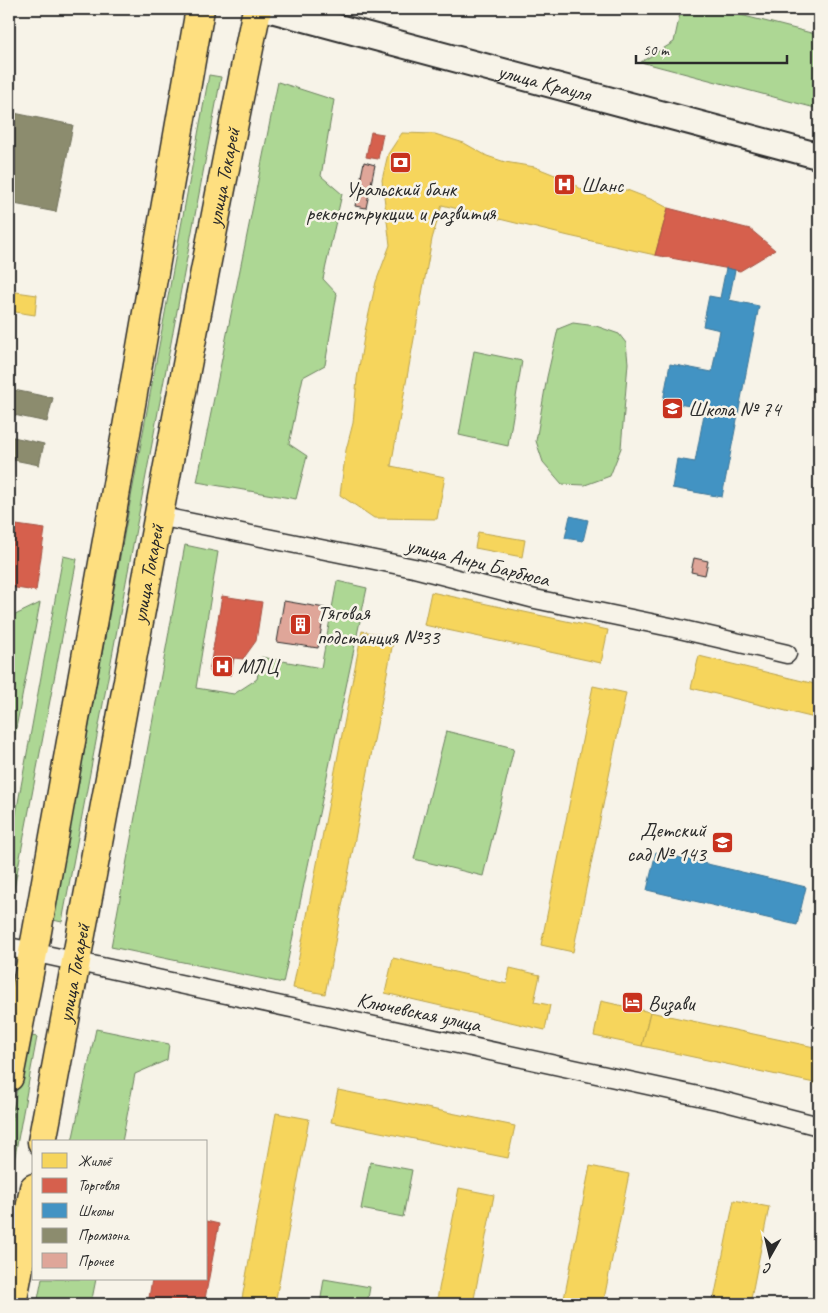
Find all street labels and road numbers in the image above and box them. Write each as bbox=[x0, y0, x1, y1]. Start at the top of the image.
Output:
street label: улица Крауля bbox=[493, 57, 595, 108]
street label: улица Токарей bbox=[201, 124, 246, 230]
street label: улица Токарей bbox=[126, 521, 170, 627]
street label: улица Анри Барбюса bbox=[402, 531, 554, 593]
street label: улица Токарей bbox=[52, 920, 96, 1026]
street label: Ключевская улица bbox=[355, 986, 485, 1038]

